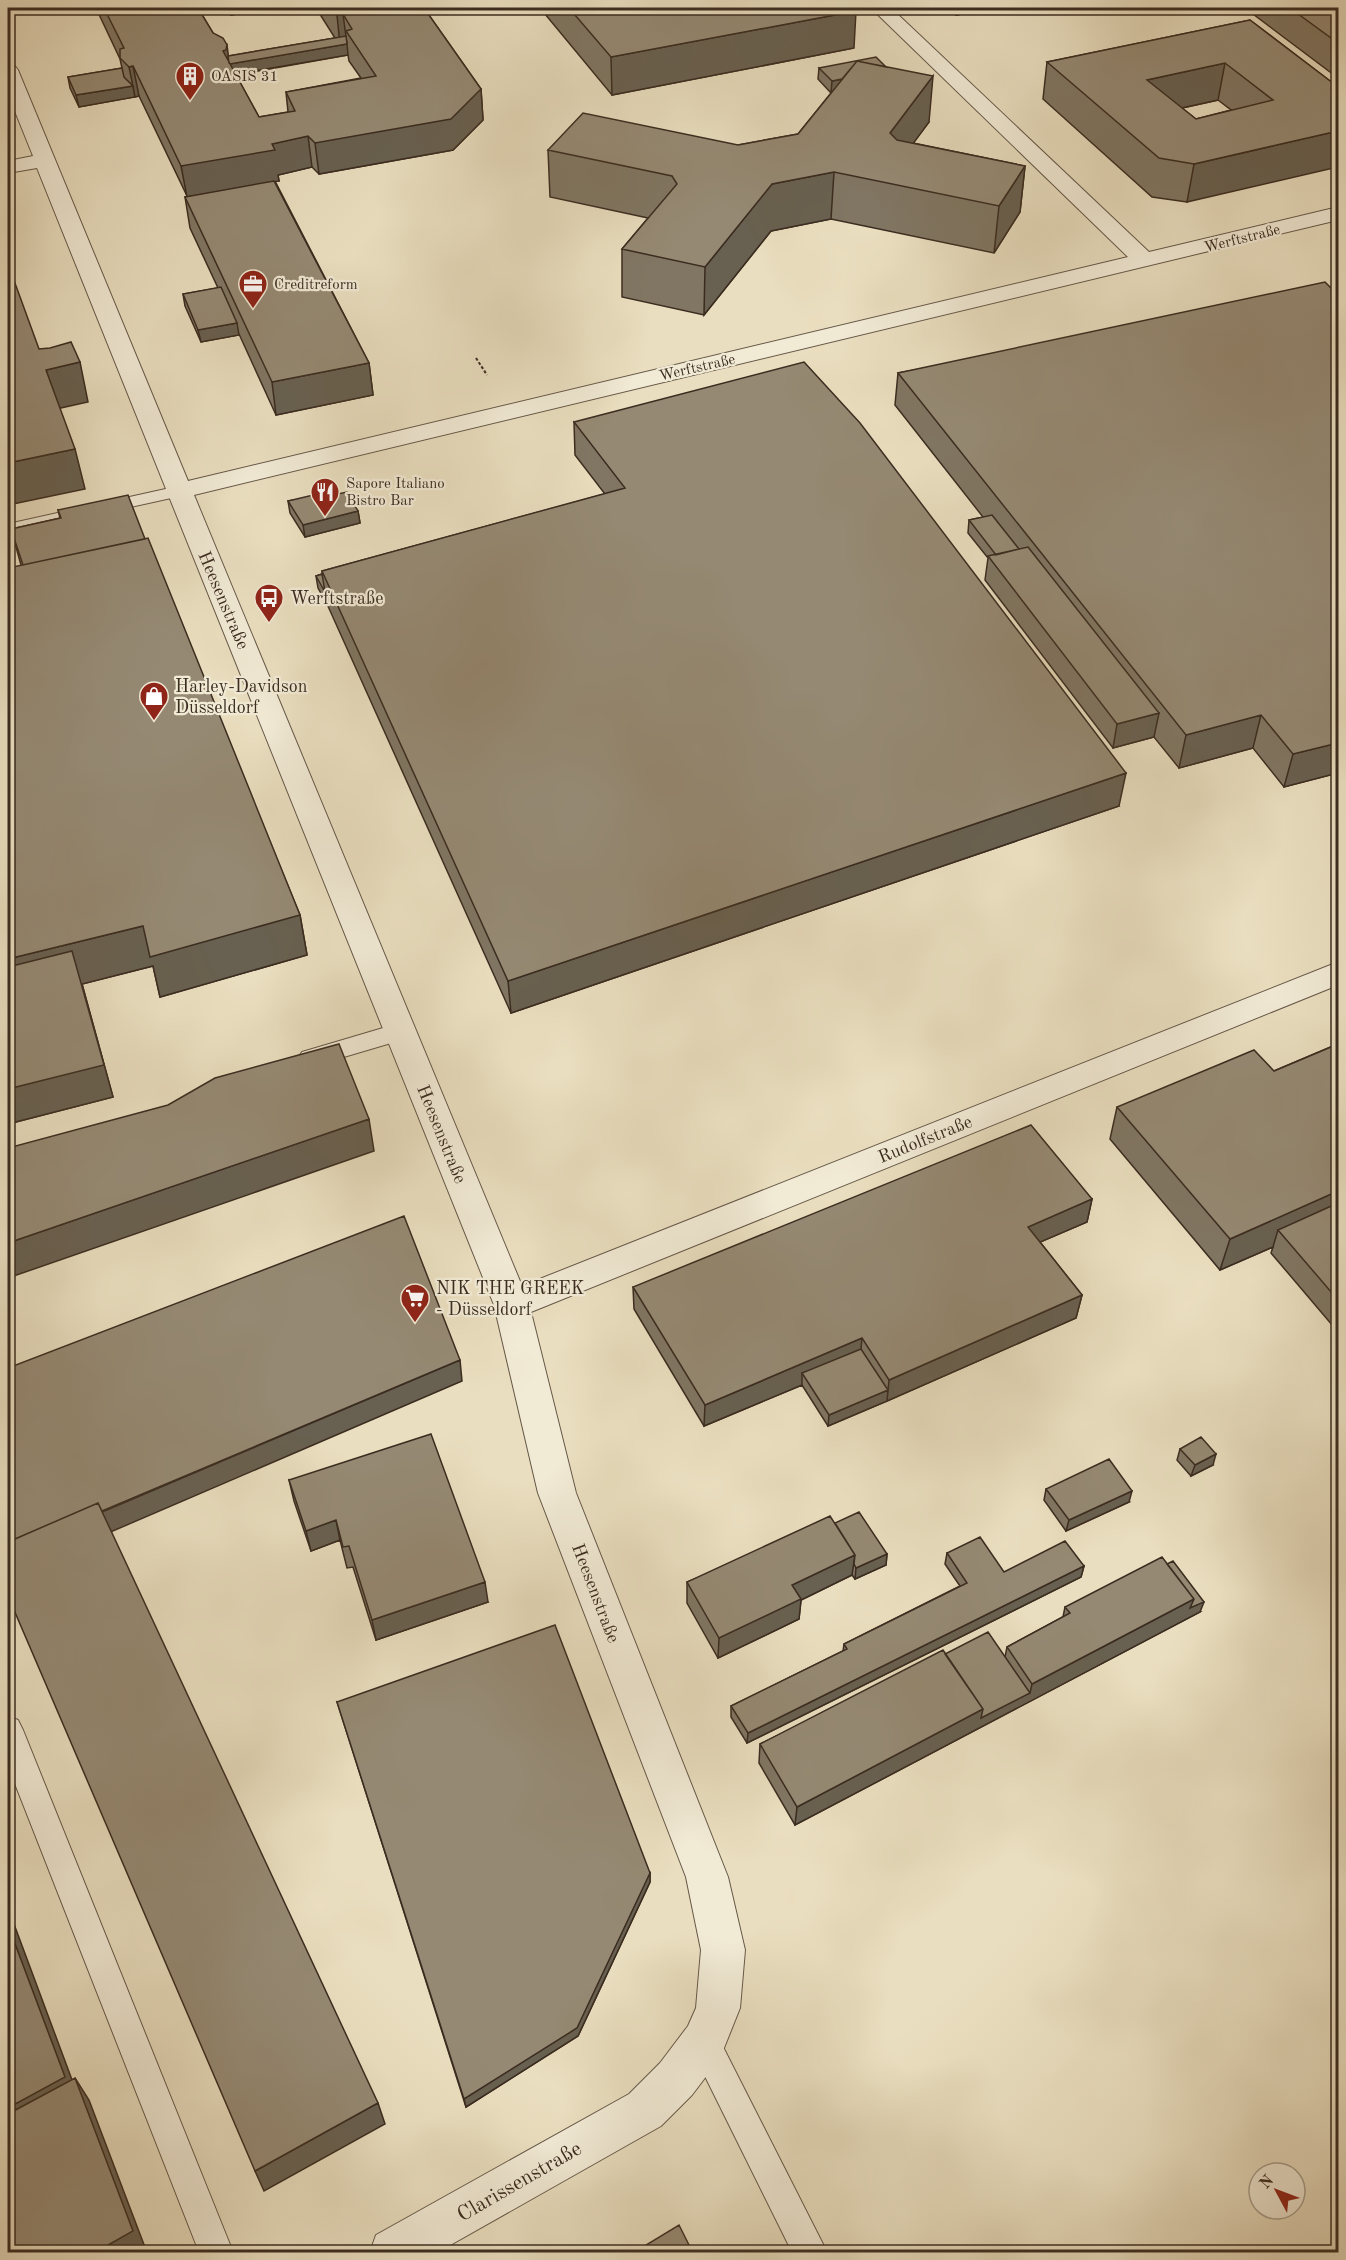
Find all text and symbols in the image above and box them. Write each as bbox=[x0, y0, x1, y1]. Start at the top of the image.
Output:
building icon: OASIS 31 bbox=[174, 60, 206, 102]
place label: OASIS 31 bbox=[211, 70, 278, 85]
street label: Werftstraße bbox=[1203, 223, 1282, 256]
office icon: Creditreform bbox=[237, 268, 269, 310]
place label: Creditreform bbox=[274, 278, 358, 293]
street label: Werftstraße bbox=[658, 352, 737, 385]
restaurant icon: Sapore Italiano Bistro Bar bbox=[309, 476, 341, 518]
place label: Sapore Italiano Bistro Bar bbox=[346, 477, 445, 509]
street label: Heesenstraße bbox=[194, 549, 252, 652]
bus stop icon: Werftstraße bbox=[253, 582, 285, 624]
place label: Werftstraße bbox=[290, 590, 384, 608]
place label: Harley-Davidson Düsseldorf bbox=[175, 678, 308, 717]
shop icon: Harley-Davidson Düsseldorf bbox=[138, 680, 170, 722]
street label: Heesenstraße bbox=[413, 1082, 469, 1186]
street label: Rudolfstraße bbox=[876, 1113, 975, 1167]
place label: NIK THE GREEK - Düsseldorf bbox=[436, 1280, 584, 1319]
supermarket icon: NIK THE GREEK - Düsseldorf bbox=[399, 1282, 431, 1324]
street label: Heesenstraße bbox=[568, 1541, 622, 1645]
street label: Clarissenstraße bbox=[454, 2138, 586, 2226]
north arrow bbox=[1247, 2161, 1307, 2221]
text: N bbox=[1257, 2172, 1278, 2192]

